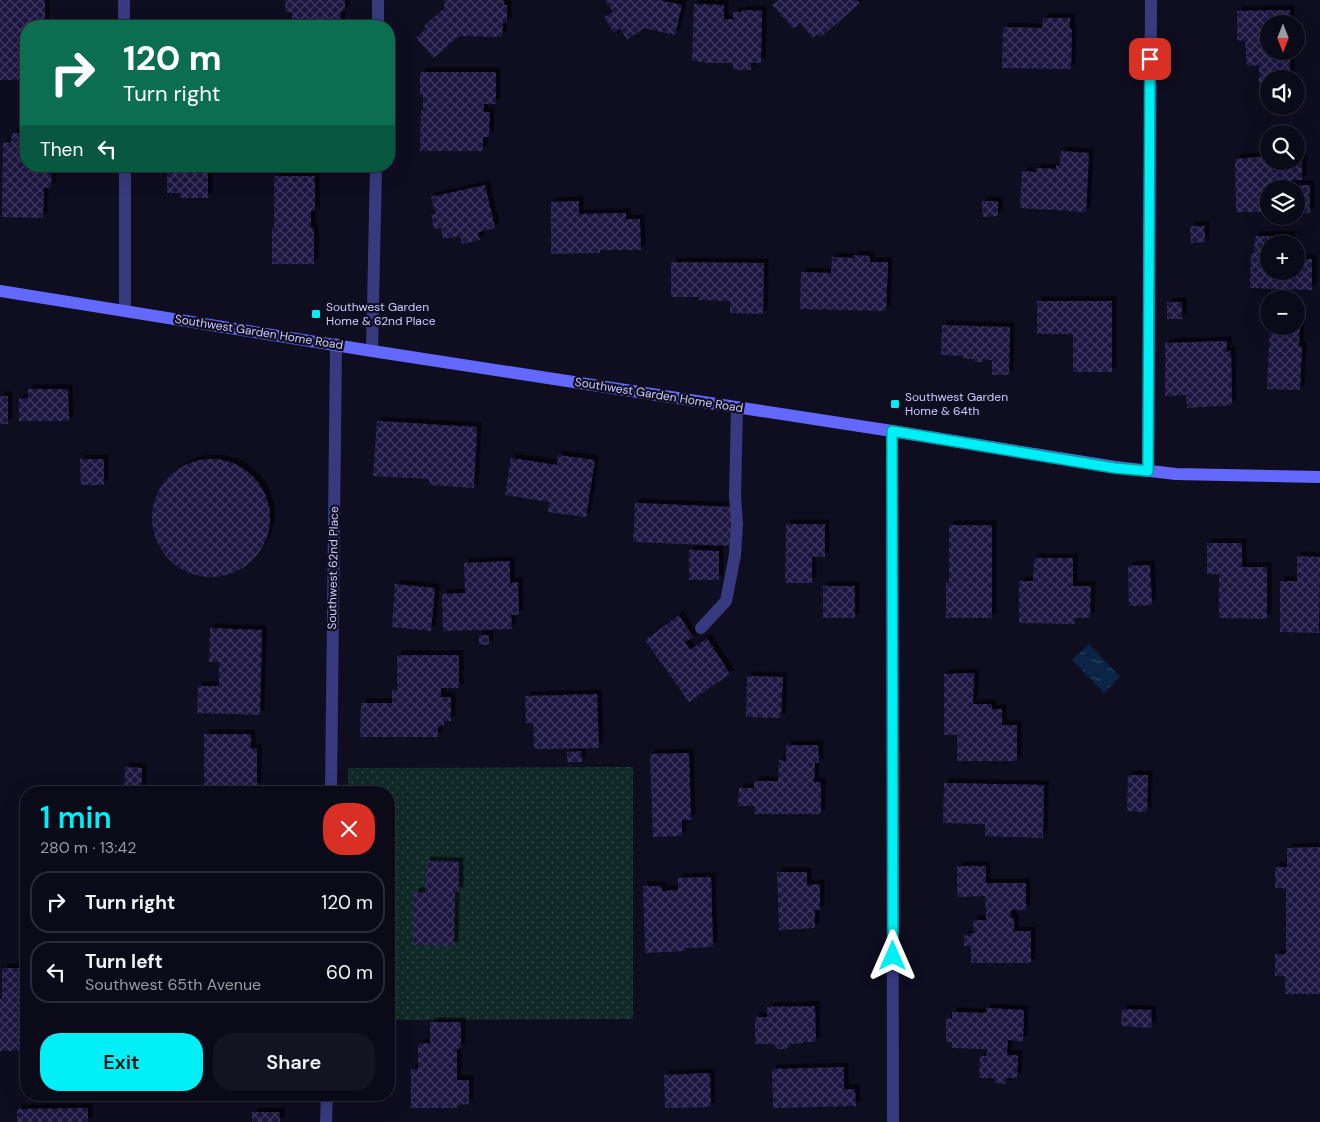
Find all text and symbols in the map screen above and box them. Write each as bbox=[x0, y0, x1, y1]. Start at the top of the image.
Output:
north arrow bbox=[1260, 15, 1305, 60]
map controls bbox=[1260, 15, 1305, 335]
text: 120 m bbox=[123, 35, 222, 81]
pin bbox=[1129, 38, 1171, 80]
icon: right bbox=[40, 40, 105, 105]
icon: arrive bbox=[1136, 45, 1164, 73]
button: sound bbox=[1260, 70, 1305, 115]
text: Turn right bbox=[123, 79, 220, 108]
button: search bbox=[1260, 125, 1305, 170]
icon: left bbox=[93, 135, 121, 163]
text: Then bbox=[40, 137, 83, 162]
button: layers bbox=[1260, 180, 1305, 225]
button: + bbox=[1260, 235, 1305, 280]
button: − bbox=[1260, 290, 1305, 335]
place label: Southwest Garden Home & 62nd Place bbox=[326, 299, 436, 329]
marker: Southwest Garden Home & 62nd Place bbox=[310, 308, 322, 320]
street label: Southwest Garden Home Road bbox=[174, 311, 344, 353]
street label: Southwest Garden Home Road bbox=[574, 374, 744, 416]
place label: Southwest Garden Home & 64th bbox=[905, 389, 1008, 419]
marker: Southwest Garden Home & 64th bbox=[889, 398, 901, 410]
street label: Southwest 62nd Place bbox=[324, 506, 342, 630]
text: 1 min bbox=[40, 798, 112, 837]
button: close bbox=[323, 803, 375, 855]
text: 280 m · 13:42 bbox=[40, 837, 136, 858]
icon: right bbox=[42, 888, 70, 916]
text: Turn right bbox=[85, 890, 175, 915]
text: 120 m bbox=[321, 890, 373, 915]
position arrow bbox=[866, 929, 918, 981]
text: Turn left bbox=[85, 949, 163, 974]
icon: left bbox=[42, 958, 70, 986]
text: 60 m bbox=[326, 960, 373, 985]
text: Southwest 65th Avenue bbox=[85, 974, 261, 995]
button: Exit bbox=[40, 1033, 203, 1091]
button: Share bbox=[213, 1033, 375, 1091]

